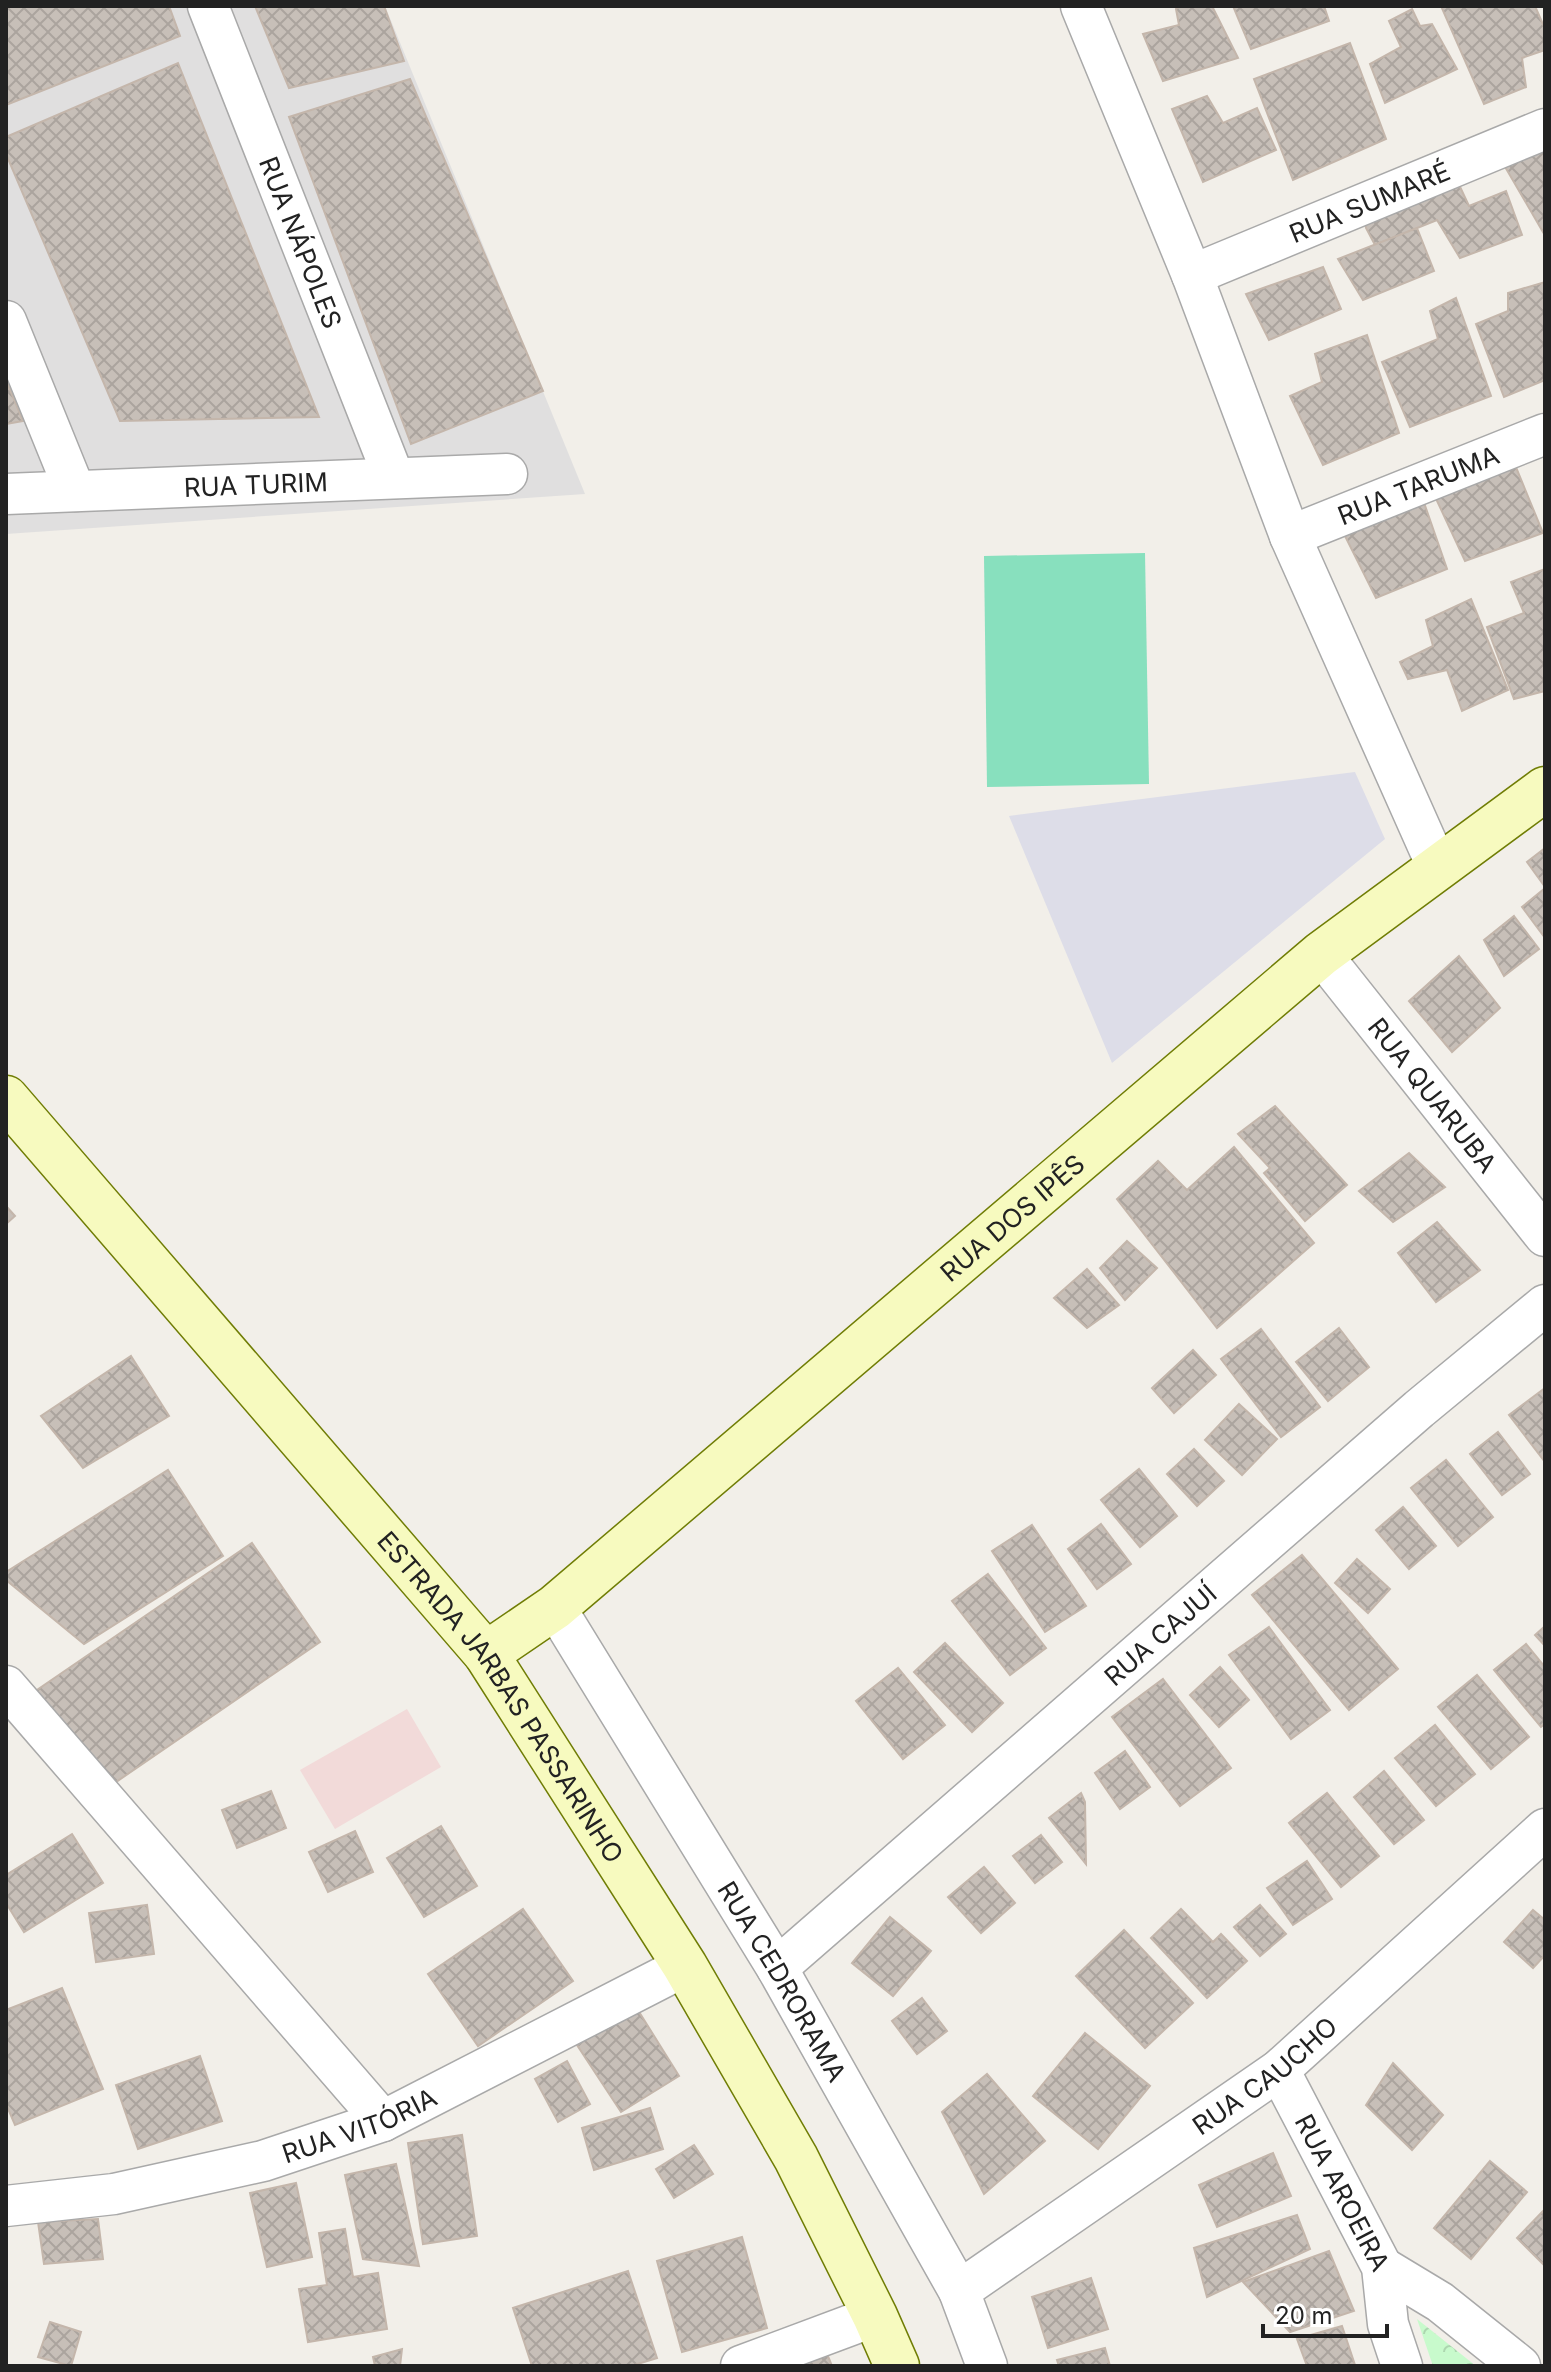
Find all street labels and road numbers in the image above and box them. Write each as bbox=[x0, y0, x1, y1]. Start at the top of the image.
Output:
street label: RUA NÁPOLES bbox=[253, 152, 349, 333]
street label: RUA SUMARÉ bbox=[1285, 155, 1454, 249]
street label: RUA TARUMA bbox=[1333, 439, 1503, 531]
street label: RUA TURIM bbox=[183, 466, 328, 502]
street label: RUA QUARUBA bbox=[1362, 1011, 1504, 1178]
street label: RUA DOS IPÊS bbox=[934, 1147, 1090, 1287]
street label: ESTRADA JARBAS PASSARINHO bbox=[371, 1525, 630, 1868]
street label: RUA CAJUÍ bbox=[1098, 1577, 1223, 1692]
street label: RUA CEDRORAMA bbox=[712, 1875, 853, 2087]
street label: RUA CAUCHO bbox=[1186, 2010, 1343, 2141]
street label: RUA VITÓRIA bbox=[278, 2081, 442, 2169]
street label: RUA AROEIRA bbox=[1289, 2109, 1397, 2276]

